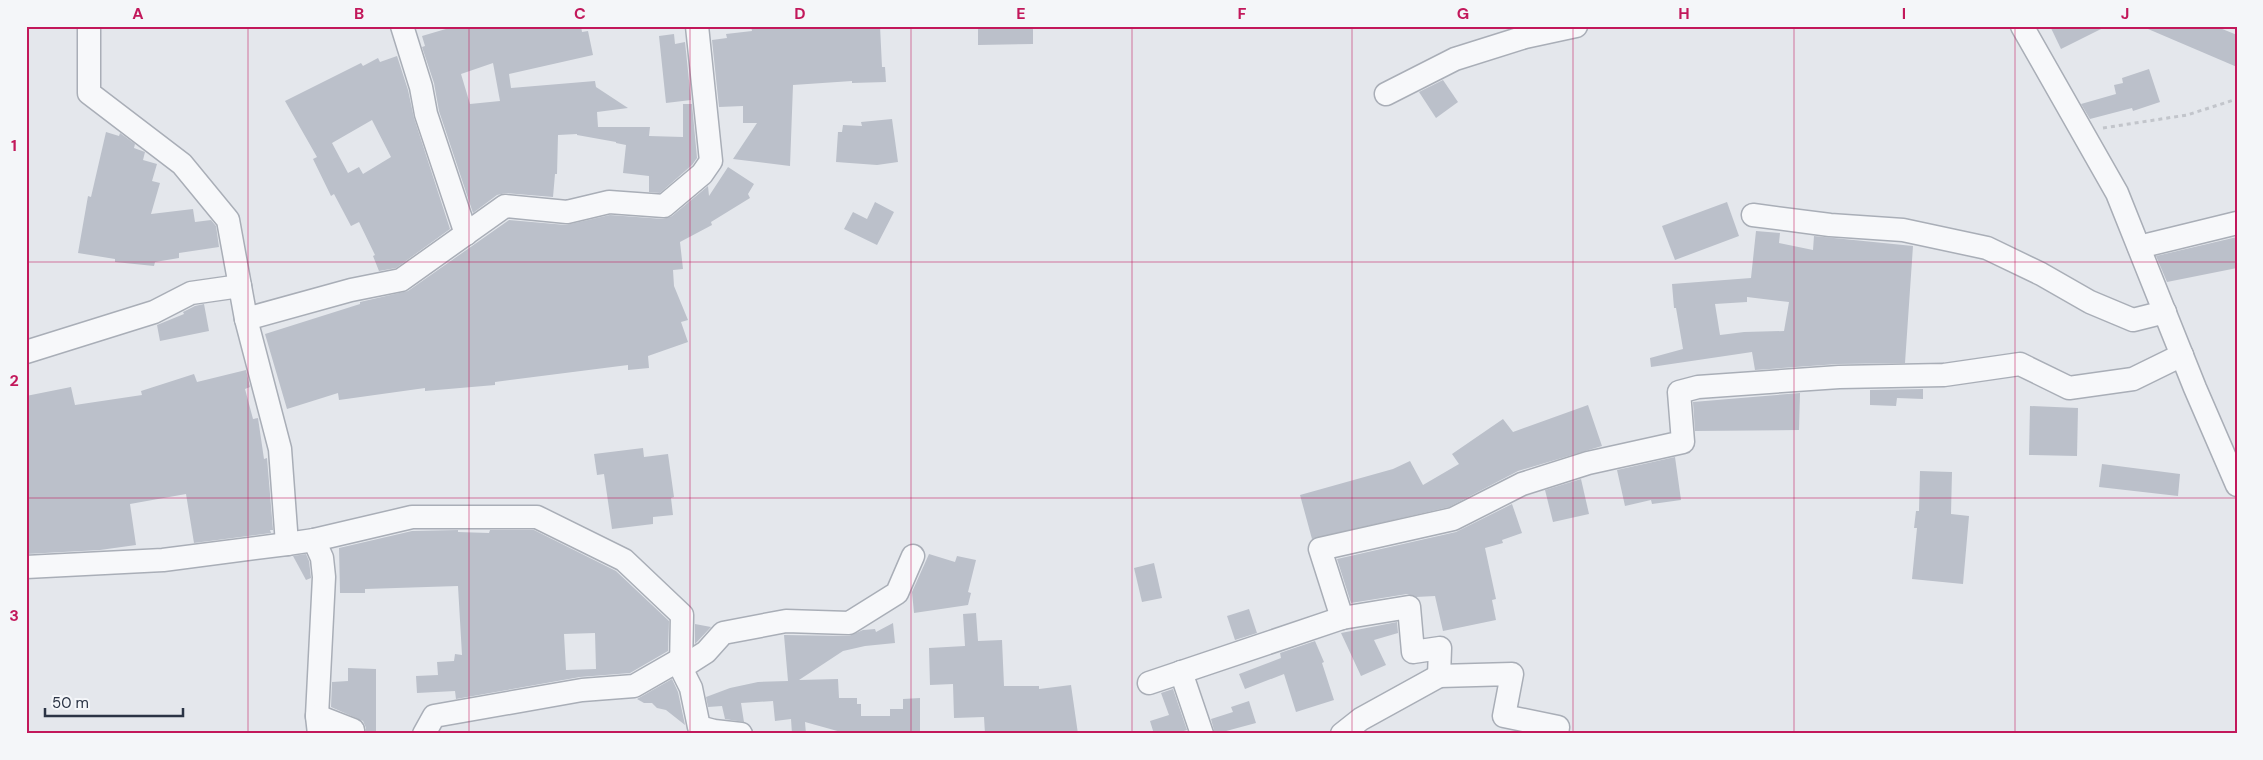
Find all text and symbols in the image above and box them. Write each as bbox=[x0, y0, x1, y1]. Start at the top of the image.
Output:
text: A bbox=[132, 3, 144, 24]
text: B bbox=[354, 3, 364, 24]
text: C bbox=[574, 3, 586, 24]
text: D bbox=[794, 3, 806, 24]
text: E bbox=[1016, 3, 1026, 24]
text: F bbox=[1238, 3, 1247, 24]
text: G bbox=[1457, 3, 1469, 24]
text: H bbox=[1678, 3, 1690, 24]
text: I bbox=[1902, 3, 1906, 24]
text: J bbox=[2121, 3, 2129, 24]
text: 1 bbox=[11, 135, 17, 156]
text: 2 bbox=[9, 370, 19, 391]
text: 3 bbox=[9, 605, 19, 626]
scale bar bbox=[45, 685, 182, 717]
text: 50 m bbox=[52, 693, 89, 713]

